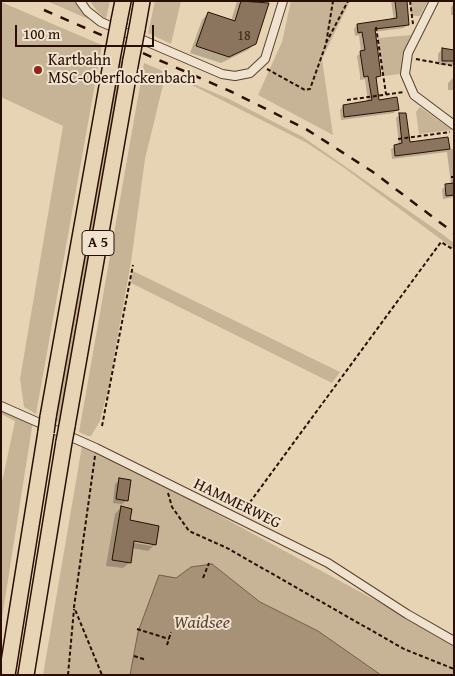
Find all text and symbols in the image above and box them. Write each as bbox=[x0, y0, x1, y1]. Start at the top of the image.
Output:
scale bar bbox=[18, 15, 156, 47]
text: 100 m bbox=[23, 23, 60, 44]
house number: 18 bbox=[237, 28, 251, 44]
place label: Kartbahn MSC-Oberflockenbach bbox=[48, 51, 196, 89]
marker: Kartbahn MSC-Oberflockenbach bbox=[32, 64, 44, 76]
road number: A 5 bbox=[82, 230, 114, 256]
street label: HAMMERWEG bbox=[190, 475, 284, 533]
water label: Waidsee bbox=[174, 612, 230, 634]

